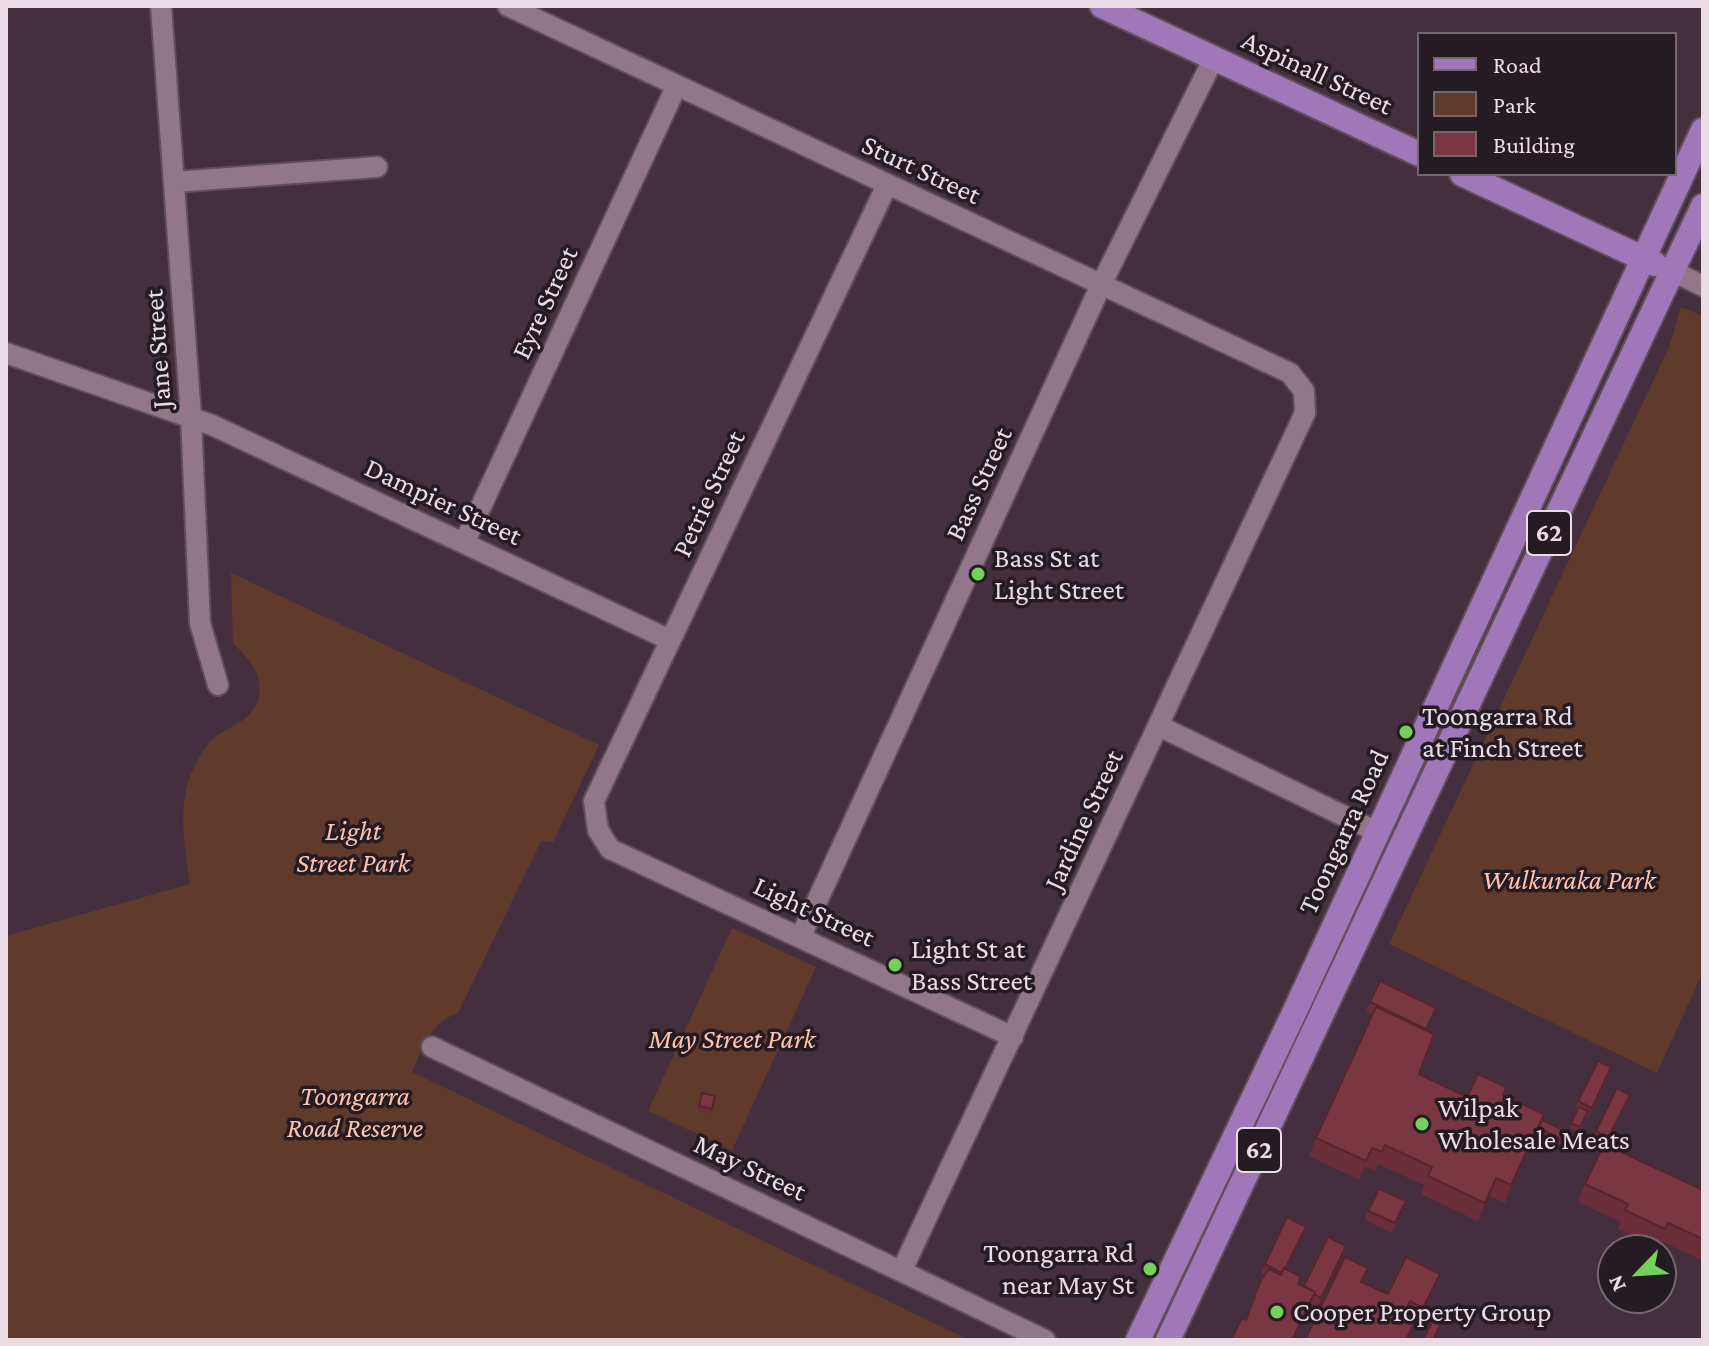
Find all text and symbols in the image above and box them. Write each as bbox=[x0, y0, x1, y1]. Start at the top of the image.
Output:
street label: Aspinall Street bbox=[1236, 23, 1398, 123]
legend bbox=[1417, 32, 1677, 176]
text: Road bbox=[1493, 51, 1542, 78]
text: Park bbox=[1493, 91, 1536, 118]
street label: Sturt Street bbox=[856, 128, 986, 212]
text: Building bbox=[1493, 131, 1575, 158]
street label: Eyre Street bbox=[504, 241, 586, 365]
street label: Jane Street bbox=[137, 288, 179, 410]
street label: Bass Street bbox=[938, 422, 1020, 546]
street label: Petrie Street bbox=[665, 425, 753, 563]
street label: Dampier Street bbox=[359, 451, 527, 553]
road number: 62 bbox=[1527, 511, 1571, 555]
place label: Bass St at Light Street bbox=[994, 541, 1124, 607]
marker: Bass St at Light Street bbox=[969, 565, 987, 583]
place label: Toongarra Rd at Finch Street bbox=[1422, 699, 1583, 765]
marker: Toongarra Rd at Finch Street bbox=[1397, 723, 1415, 741]
street label: Toongarra Road bbox=[1291, 744, 1397, 920]
street label: Jardine Street bbox=[1037, 745, 1131, 895]
park label: Light Street Park bbox=[296, 814, 410, 880]
park label: Wulkuraka Park bbox=[1482, 863, 1656, 897]
street label: Light Street bbox=[748, 869, 880, 955]
place label: Light St at Bass Street bbox=[911, 932, 1032, 998]
marker: Light St at Bass Street bbox=[886, 956, 904, 974]
park label: May Street Park bbox=[648, 1022, 816, 1056]
park label: Toongarra Road Reserve bbox=[287, 1079, 423, 1145]
place label: Wilpak Wholesale Meats bbox=[1438, 1091, 1630, 1157]
marker: Wilpak Wholesale Meats bbox=[1413, 1115, 1431, 1133]
street label: May Street bbox=[689, 1127, 811, 1209]
road number: 62 bbox=[1237, 1128, 1281, 1172]
north arrow bbox=[1597, 1234, 1677, 1314]
place label: Toongarra Rd near May St bbox=[983, 1236, 1134, 1302]
marker: Toongarra Rd near May St bbox=[1141, 1260, 1159, 1278]
text: N bbox=[1602, 1271, 1631, 1296]
place label: Cooper Property Group bbox=[1293, 1295, 1551, 1329]
marker: Cooper Property Group bbox=[1268, 1303, 1286, 1321]

